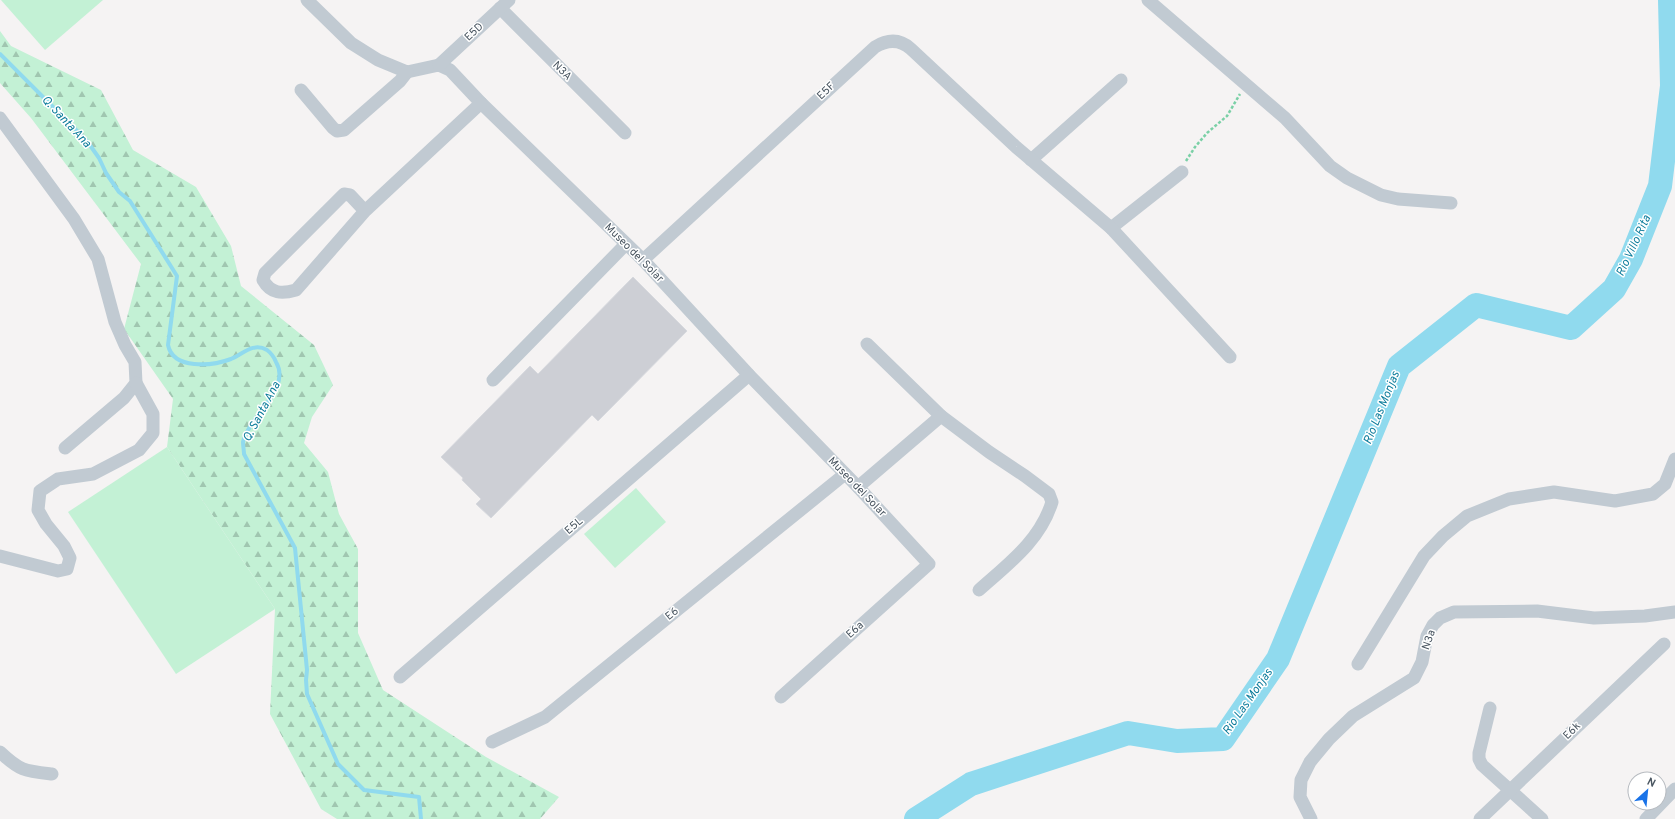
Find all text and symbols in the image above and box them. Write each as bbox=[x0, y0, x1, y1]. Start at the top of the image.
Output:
street label: E5D bbox=[462, 20, 486, 44]
street label: N3A bbox=[549, 58, 575, 84]
street label: E5F bbox=[814, 79, 838, 103]
water label: Q. Santa Ana bbox=[38, 92, 95, 152]
water label: Rio Villo Rita bbox=[1613, 212, 1655, 279]
street label: Museo del Solar bbox=[601, 220, 667, 286]
water label: Rio Las Monjas bbox=[1360, 369, 1404, 447]
water label: Q. Santa Ana bbox=[239, 378, 285, 445]
street label: Museo del Solar bbox=[825, 454, 890, 520]
street label: E5L bbox=[562, 514, 586, 538]
street label: E6 bbox=[662, 604, 682, 624]
street label: E6a bbox=[843, 618, 867, 642]
street label: N3a bbox=[1419, 628, 1439, 652]
water label: Rio Las Monjas bbox=[1219, 665, 1277, 738]
street label: E6k bbox=[1560, 719, 1584, 743]
north arrow bbox=[1627, 771, 1667, 811]
text: N bbox=[1644, 775, 1658, 791]

